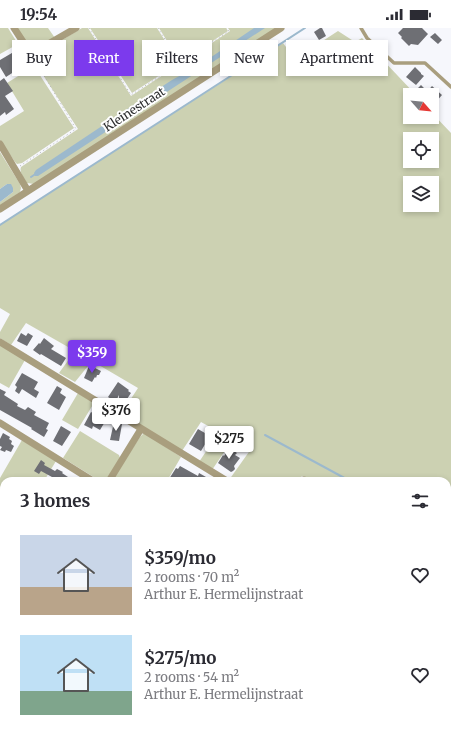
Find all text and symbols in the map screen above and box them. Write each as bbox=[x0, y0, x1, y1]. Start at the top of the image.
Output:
text: 19:54 bbox=[20, 5, 57, 24]
chip: Buy bbox=[12, 40, 66, 76]
chip: Rent bbox=[74, 40, 134, 76]
chip: Filters bbox=[142, 40, 212, 76]
chip: New bbox=[220, 40, 278, 76]
chip: Apartment bbox=[286, 40, 388, 76]
street label: Kleinestraat bbox=[100, 83, 168, 134]
north arrow bbox=[403, 88, 439, 124]
map controls bbox=[403, 88, 439, 212]
button: locate bbox=[403, 132, 439, 168]
button: layers bbox=[403, 176, 439, 212]
pin: $359 bbox=[68, 340, 116, 374]
text: $359 bbox=[77, 344, 107, 361]
pin: $376 bbox=[92, 398, 140, 432]
text: $376 bbox=[101, 402, 131, 419]
pin: $275 bbox=[205, 426, 253, 460]
text: $275 bbox=[214, 430, 244, 447]
text: 3 homes bbox=[20, 490, 90, 512]
icon: filters bbox=[409, 490, 431, 512]
text: $359/mo bbox=[144, 547, 216, 569]
icon: home bbox=[52, 551, 100, 599]
icon: heart bbox=[409, 564, 431, 586]
text: 2 rooms · 70 m² bbox=[144, 569, 239, 586]
text: Arthur E. Hermelijnstraat bbox=[144, 586, 303, 603]
text: $275/mo bbox=[144, 647, 216, 669]
icon: home bbox=[52, 651, 100, 699]
icon: heart bbox=[409, 664, 431, 686]
text: 2 rooms · 54 m² bbox=[144, 669, 239, 686]
text: Arthur E. Hermelijnstraat bbox=[144, 686, 303, 703]

